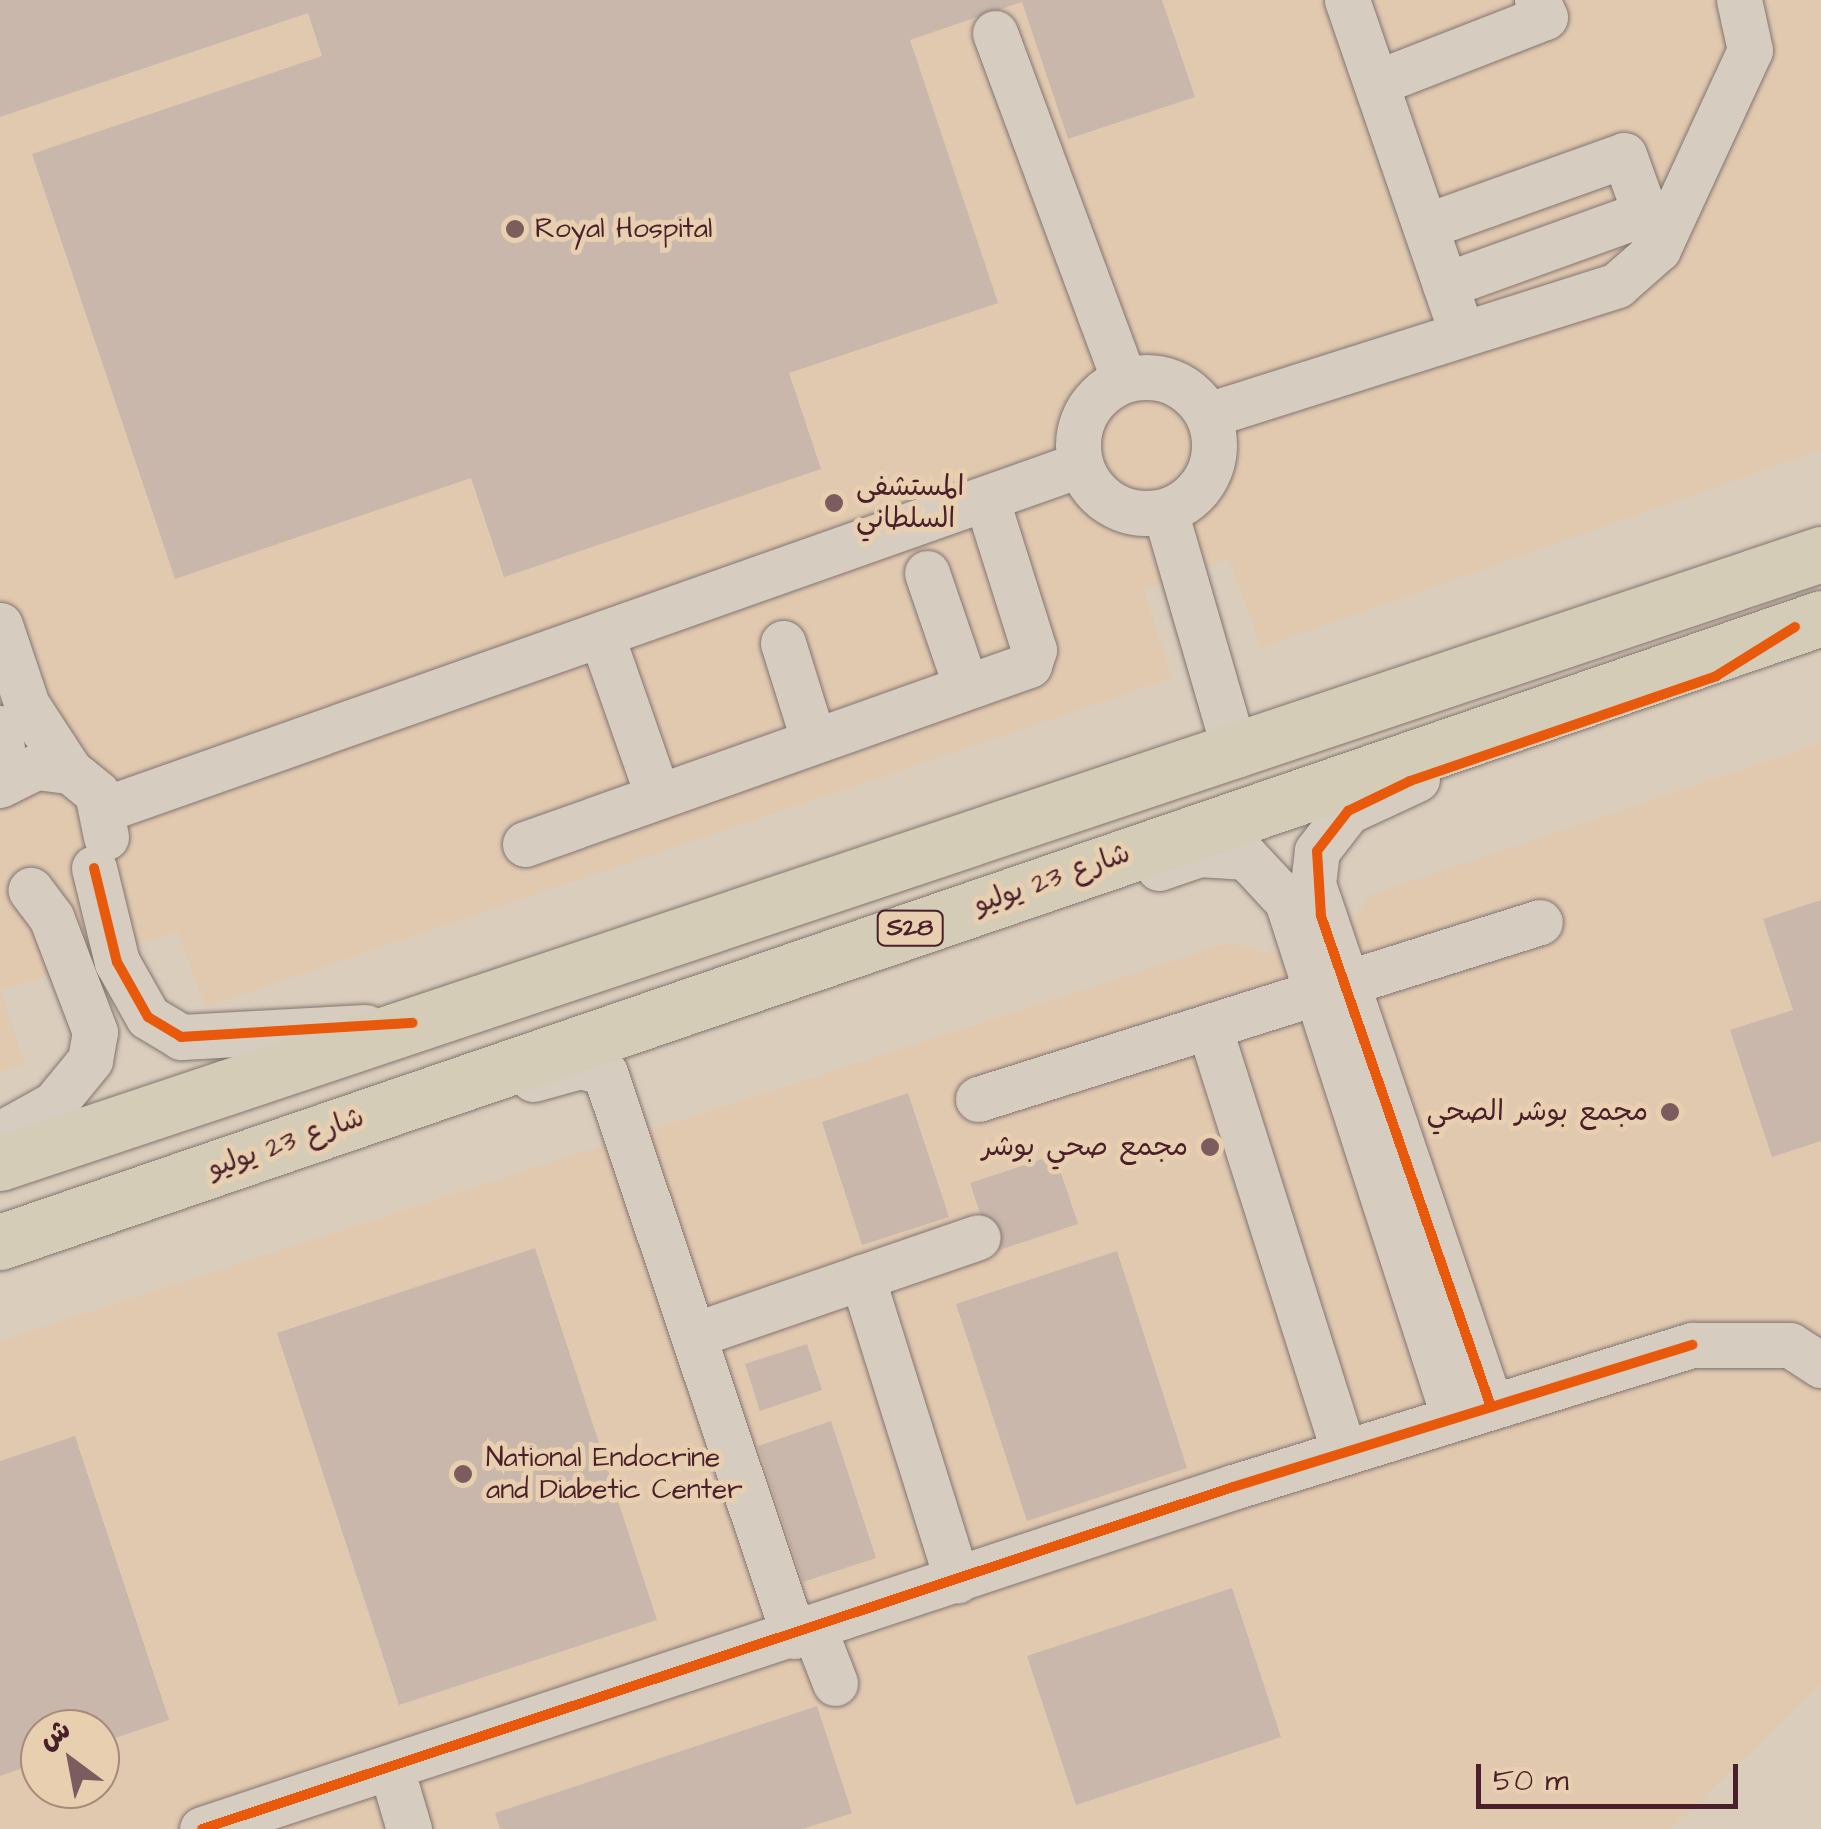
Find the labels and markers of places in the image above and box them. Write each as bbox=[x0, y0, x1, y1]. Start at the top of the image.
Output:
place label: Royal Hospital bbox=[535, 212, 712, 246]
marker: Royal Hospital bbox=[504, 218, 526, 240]
place label: المستشفى السلطاني bbox=[856, 470, 964, 536]
marker: المستشفى السلطاني bbox=[821, 490, 847, 516]
place label: مجمع بوشر الصحي bbox=[1427, 1095, 1648, 1129]
marker: مجمع بوشر الصحي bbox=[1657, 1099, 1683, 1125]
place label: مجمع صحي بوشر bbox=[982, 1130, 1188, 1164]
marker: مجمع صحي بوشر bbox=[1197, 1134, 1223, 1160]
place label: National Endocrine and Diabetic Center bbox=[486, 1441, 743, 1507]
marker: National Endocrine and Diabetic Center bbox=[450, 1461, 476, 1487]

